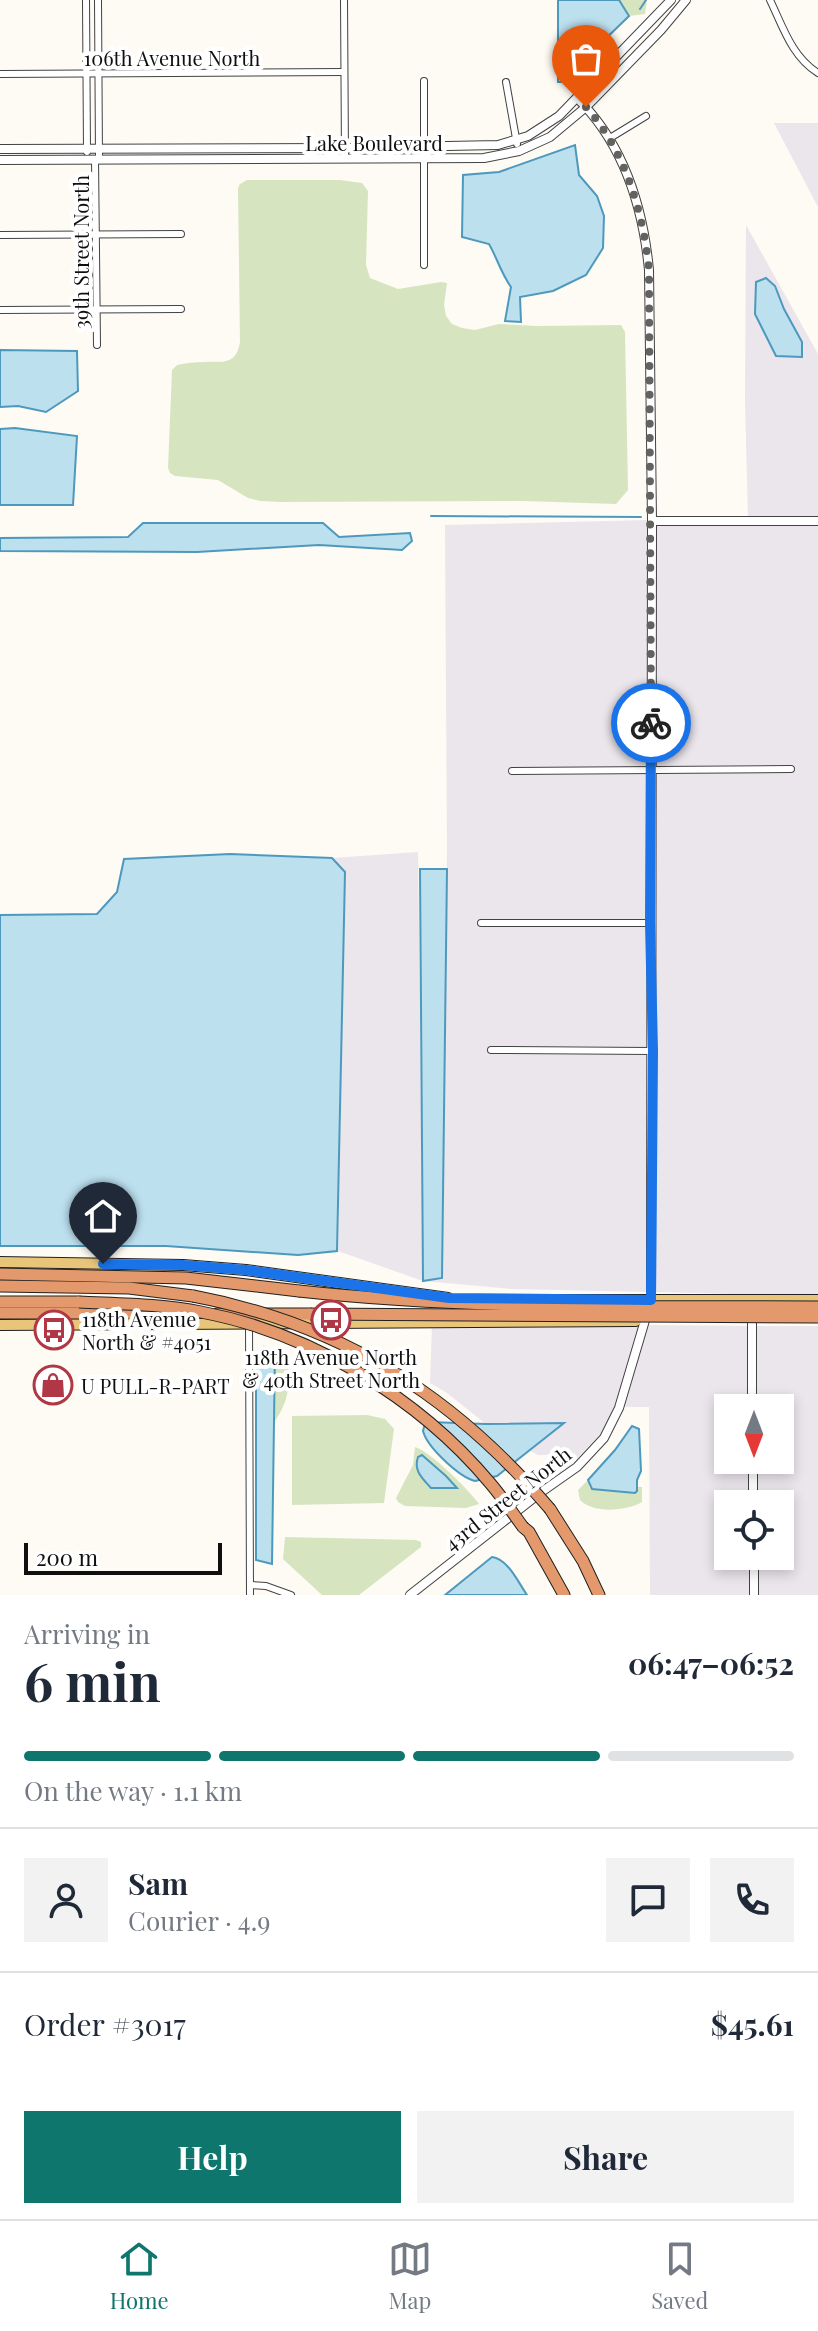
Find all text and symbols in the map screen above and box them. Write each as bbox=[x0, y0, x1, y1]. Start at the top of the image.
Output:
pin bbox=[552, 25, 620, 107]
icon: bag bbox=[564, 37, 608, 81]
street label: 106th Avenue North bbox=[84, 44, 260, 71]
street label: Lake Boulevard bbox=[305, 129, 443, 156]
street label: 39th Street North bbox=[67, 175, 94, 329]
courier bbox=[611, 683, 691, 763]
icon: bike bbox=[629, 701, 673, 745]
pin bbox=[69, 1182, 137, 1264]
icon: home bbox=[81, 1194, 125, 1238]
bus stop icon: 118th Avenue North & 40th Street North bbox=[310, 1299, 352, 1341]
place label: 118th Avenue North & #4051 bbox=[82, 1305, 211, 1355]
bus stop icon: 118th Avenue North & #4051 bbox=[33, 1309, 75, 1351]
place label: 118th Avenue North & 40th Street North bbox=[242, 1343, 420, 1393]
shop icon: U PULL-R-PART bbox=[32, 1364, 74, 1406]
place label: U PULL-R-PART bbox=[81, 1372, 230, 1399]
north arrow bbox=[714, 1394, 794, 1474]
map controls bbox=[714, 1394, 794, 1570]
street label: 43rd Street North bbox=[438, 1440, 576, 1556]
button: locate bbox=[714, 1490, 794, 1570]
scale bar bbox=[24, 1539, 222, 1575]
text: 200 m bbox=[36, 1542, 98, 1572]
text: Arriving in bbox=[24, 1616, 150, 1651]
text: 06:47–06:52 bbox=[628, 1643, 794, 1683]
text: 6 min bbox=[24, 1646, 161, 1715]
text: On the way · 1.1 km bbox=[24, 1773, 242, 1808]
button: person bbox=[24, 1858, 108, 1942]
button: chat bbox=[606, 1858, 690, 1942]
button: phone bbox=[710, 1858, 794, 1942]
text: Sam bbox=[128, 1863, 188, 1903]
text: Courier · 4.9 bbox=[128, 1903, 270, 1938]
text: Order #3017 bbox=[24, 2004, 186, 2044]
text: $45.61 bbox=[711, 2004, 794, 2044]
button: Help bbox=[24, 2111, 401, 2203]
button: Share bbox=[417, 2111, 794, 2203]
tab: Home bbox=[110, 2237, 169, 2315]
tab: Map bbox=[388, 2237, 432, 2315]
tab: Saved bbox=[651, 2237, 708, 2315]

